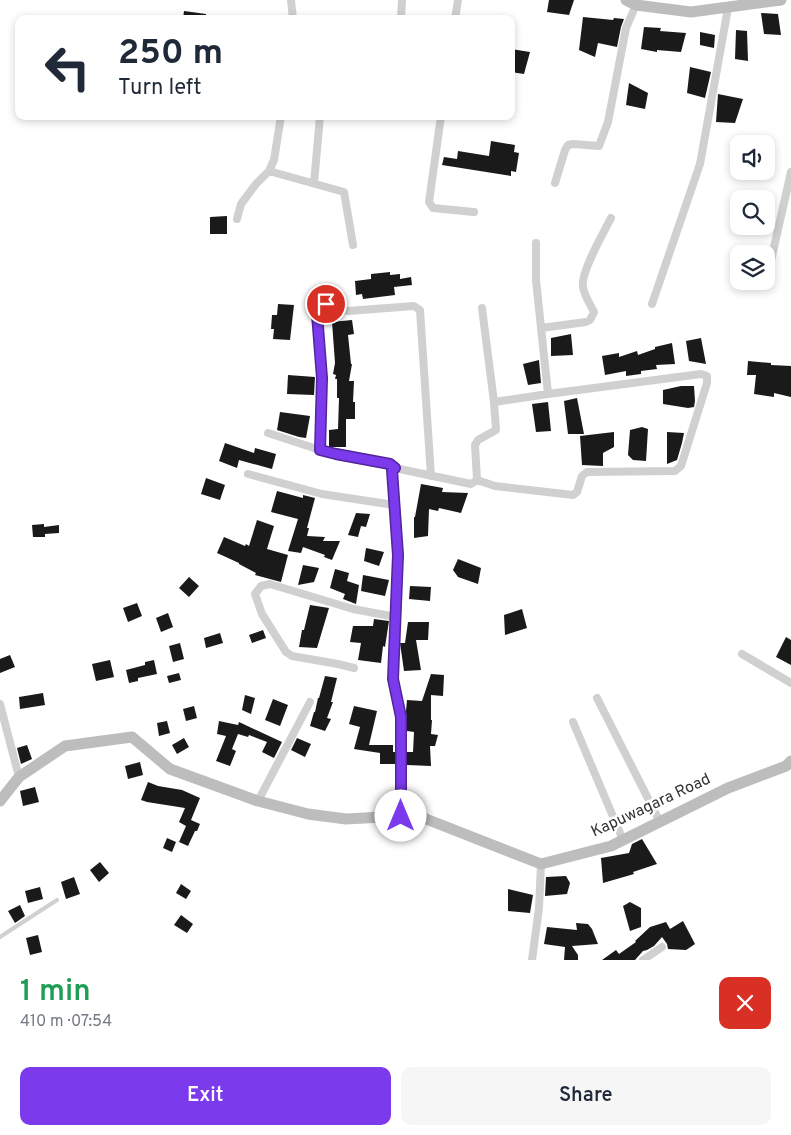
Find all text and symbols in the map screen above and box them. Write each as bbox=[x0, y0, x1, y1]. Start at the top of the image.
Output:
text: 250 m bbox=[118, 32, 223, 76]
icon: left bbox=[35, 35, 100, 100]
text: Turn left bbox=[118, 75, 201, 102]
map controls bbox=[730, 135, 775, 290]
button: sound bbox=[730, 135, 775, 180]
button: search bbox=[730, 190, 775, 235]
button: layers bbox=[730, 245, 775, 290]
pin bbox=[305, 283, 347, 325]
icon: arrive bbox=[312, 290, 340, 318]
street label: Kapuwagara Road bbox=[588, 770, 714, 842]
position arrow bbox=[374, 789, 426, 841]
text: 1 min bbox=[20, 974, 91, 1011]
button: close bbox=[719, 977, 771, 1029]
text: 410 m · 07:54 bbox=[20, 1012, 112, 1032]
button: Exit bbox=[20, 1067, 391, 1125]
button: Share bbox=[401, 1067, 771, 1125]

